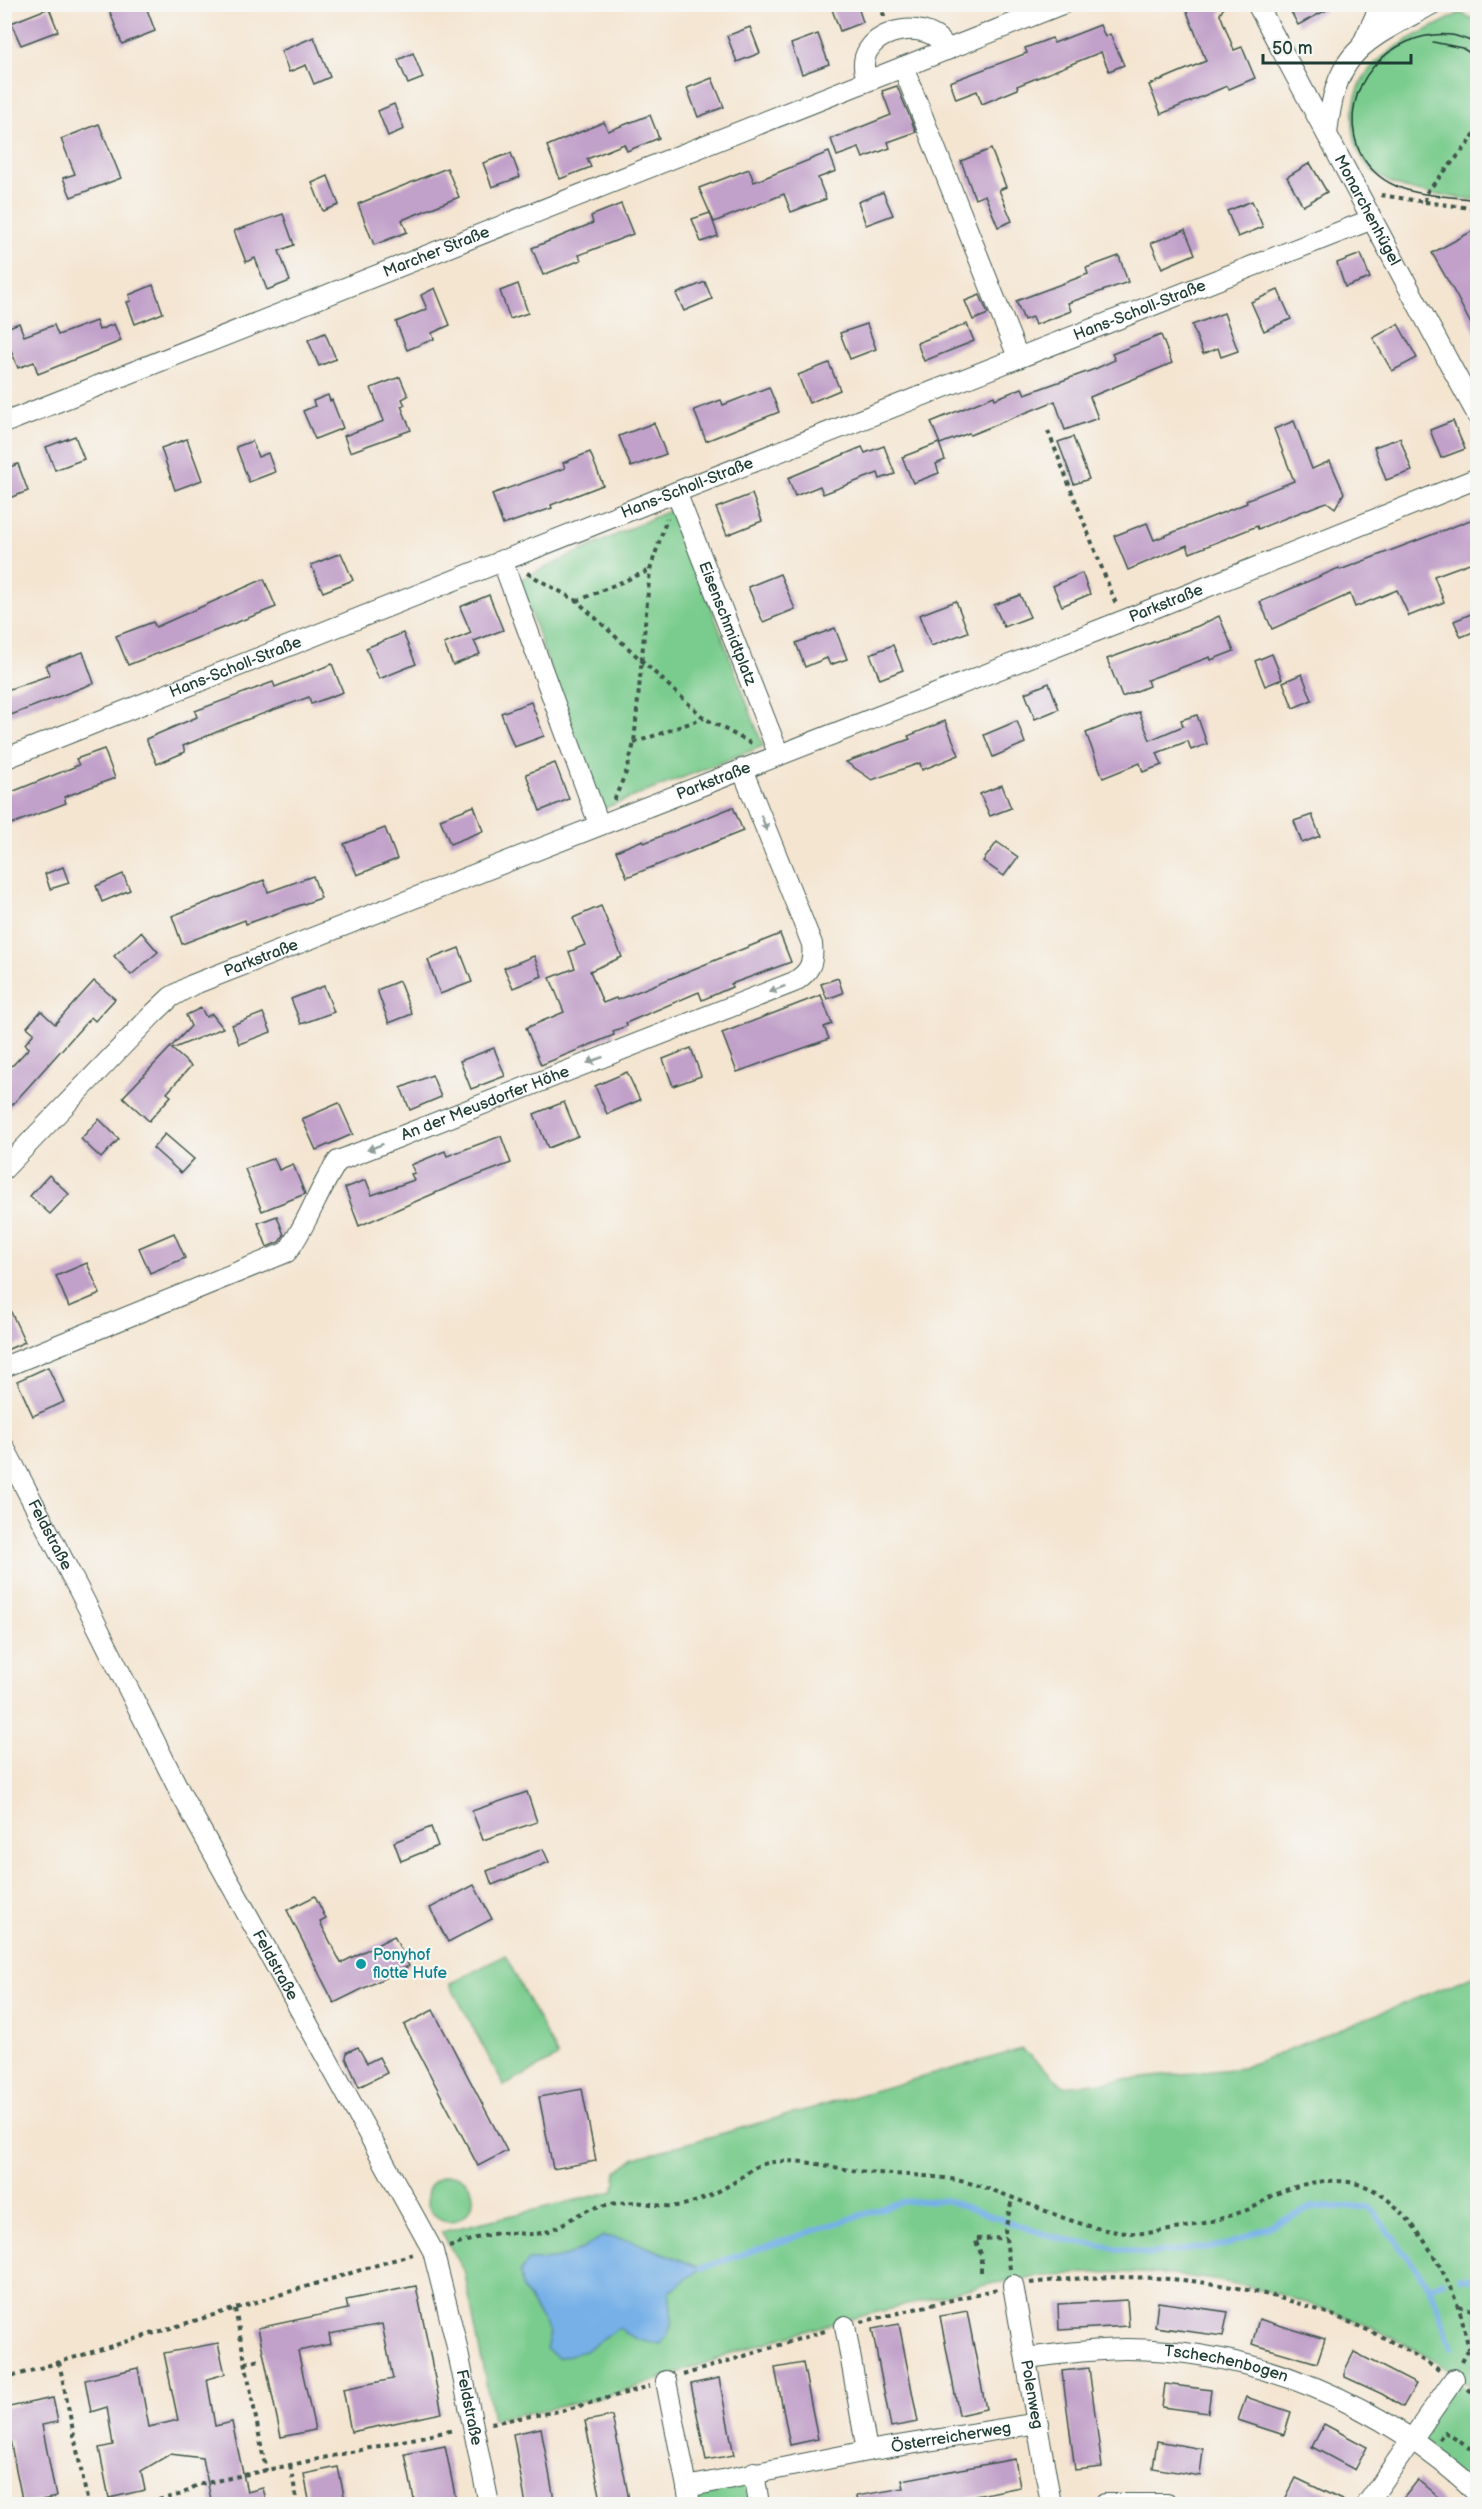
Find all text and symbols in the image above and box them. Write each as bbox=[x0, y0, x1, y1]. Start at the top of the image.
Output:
scale bar bbox=[1263, 27, 1412, 65]
text: 50 m bbox=[1272, 38, 1313, 59]
street label: Monarchenhügel bbox=[1330, 152, 1405, 269]
street label: Marcher Straße bbox=[380, 222, 493, 281]
street label: Hans-Scholl-Straße bbox=[1071, 276, 1209, 345]
street label: Hans-Scholl-Straße bbox=[618, 453, 756, 522]
street label: Eisenschmidtplatz bbox=[695, 559, 760, 688]
street label: Parkstraße bbox=[1126, 580, 1206, 627]
street label: Hans-Scholl-Straße bbox=[167, 632, 305, 702]
street label: Parkstraße bbox=[674, 758, 754, 804]
one-way arrow bbox=[759, 815, 769, 833]
street label: Parkstraße bbox=[221, 935, 301, 981]
one-way arrow bbox=[767, 984, 785, 994]
one-way arrow bbox=[586, 1056, 604, 1065]
street label: An der Meusdorfer Höhe bbox=[398, 1061, 572, 1145]
one-way arrow bbox=[365, 1142, 383, 1152]
street label: Feldstraße bbox=[24, 1496, 76, 1574]
street label: Feldstraße bbox=[248, 1927, 302, 2004]
place label: Ponyhof flotte Hufe bbox=[373, 1946, 448, 1983]
marker: Ponyhof flotte Hufe bbox=[354, 1957, 368, 1971]
street label: Tschechenbogen bbox=[1163, 2341, 1291, 2386]
street label: Polenweg bbox=[1017, 2358, 1047, 2430]
street label: Feldstraße bbox=[452, 2368, 486, 2448]
street label: Österreicherweg bbox=[889, 2418, 1012, 2456]

